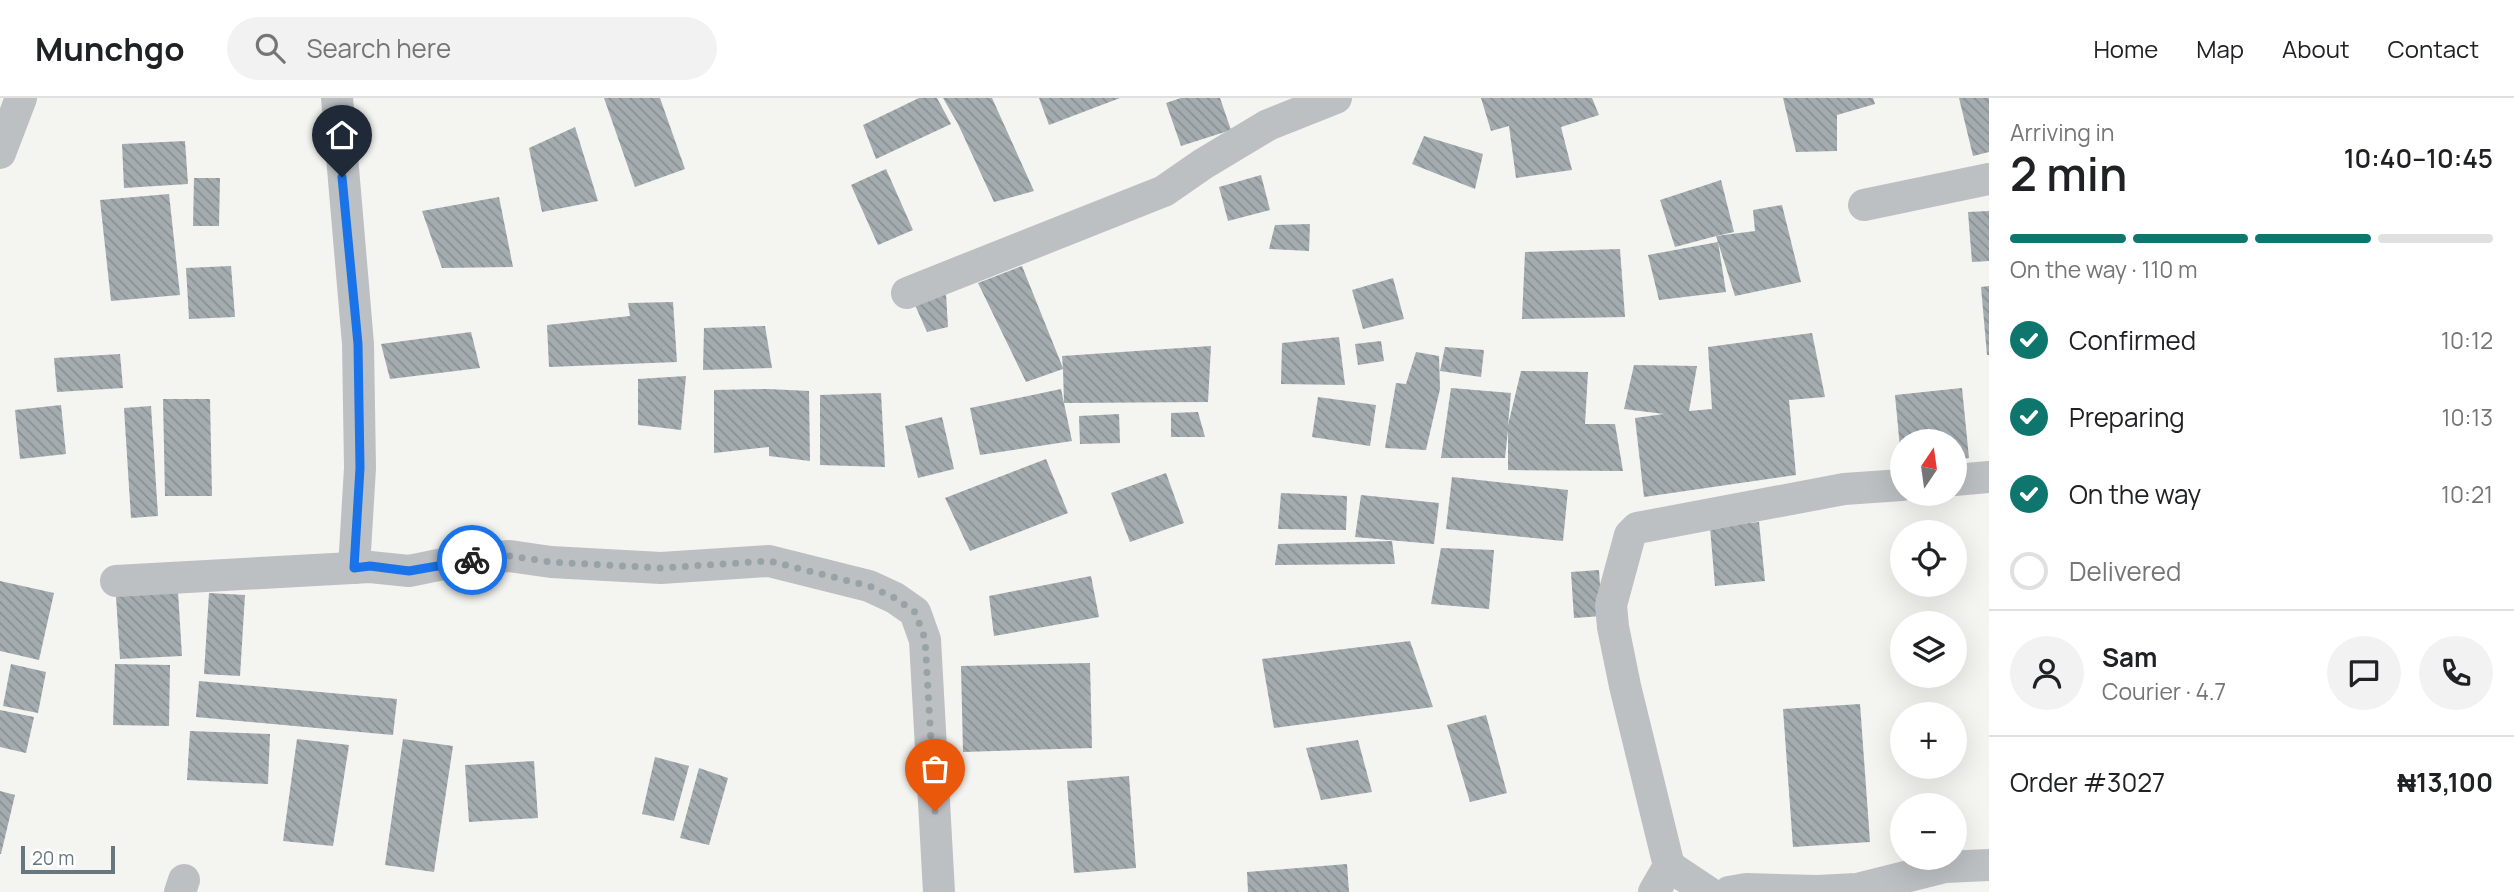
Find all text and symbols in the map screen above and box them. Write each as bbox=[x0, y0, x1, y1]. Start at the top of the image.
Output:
search box bbox=[227, 17, 717, 80]
text: Munchgo bbox=[35, 26, 185, 71]
icon: search bbox=[251, 29, 289, 67]
text: Search here bbox=[307, 30, 451, 66]
text: Home bbox=[2093, 32, 2158, 65]
text: Map bbox=[2196, 32, 2244, 65]
text: About bbox=[2282, 32, 2350, 65]
text: Contact bbox=[2388, 32, 2479, 65]
pin bbox=[312, 105, 372, 177]
icon: home bbox=[323, 116, 361, 154]
text: Arriving in bbox=[2010, 116, 2115, 148]
text: 10:40–10:45 bbox=[2344, 140, 2493, 176]
text: 2 min bbox=[2010, 142, 2127, 205]
text: On the way · 110 m bbox=[2010, 253, 2197, 285]
icon: check bbox=[2010, 321, 2048, 359]
text: Confirmed bbox=[2069, 322, 2196, 358]
text: 10:12 bbox=[2441, 324, 2493, 356]
icon: check bbox=[2010, 398, 2048, 436]
text: Preparing bbox=[2069, 399, 2185, 435]
text: 10:13 bbox=[2441, 401, 2493, 433]
north arrow bbox=[1890, 429, 1967, 506]
map controls bbox=[1890, 429, 1967, 870]
icon: check bbox=[2010, 475, 2048, 513]
text: On the way bbox=[2069, 476, 2201, 512]
text: 10:21 bbox=[2441, 478, 2493, 510]
button: locate bbox=[1890, 520, 1967, 597]
courier bbox=[437, 525, 507, 595]
icon: bike bbox=[453, 541, 491, 579]
text: Delivered bbox=[2069, 553, 2181, 589]
button: layers bbox=[1890, 611, 1967, 688]
button: person bbox=[2010, 636, 2084, 710]
button: chat bbox=[2327, 636, 2401, 710]
button: phone bbox=[2419, 636, 2493, 710]
text: Sam bbox=[2102, 639, 2157, 675]
text: Courier · 4.7 bbox=[2102, 675, 2226, 707]
button: + bbox=[1890, 702, 1967, 779]
pin bbox=[905, 739, 965, 811]
icon: bag bbox=[916, 750, 954, 788]
text: Order #3027 bbox=[2010, 764, 2165, 800]
text: ₦13,100 bbox=[2397, 764, 2493, 800]
button: − bbox=[1890, 793, 1967, 870]
scale bar bbox=[21, 843, 116, 875]
text: 20 m bbox=[32, 845, 74, 871]

